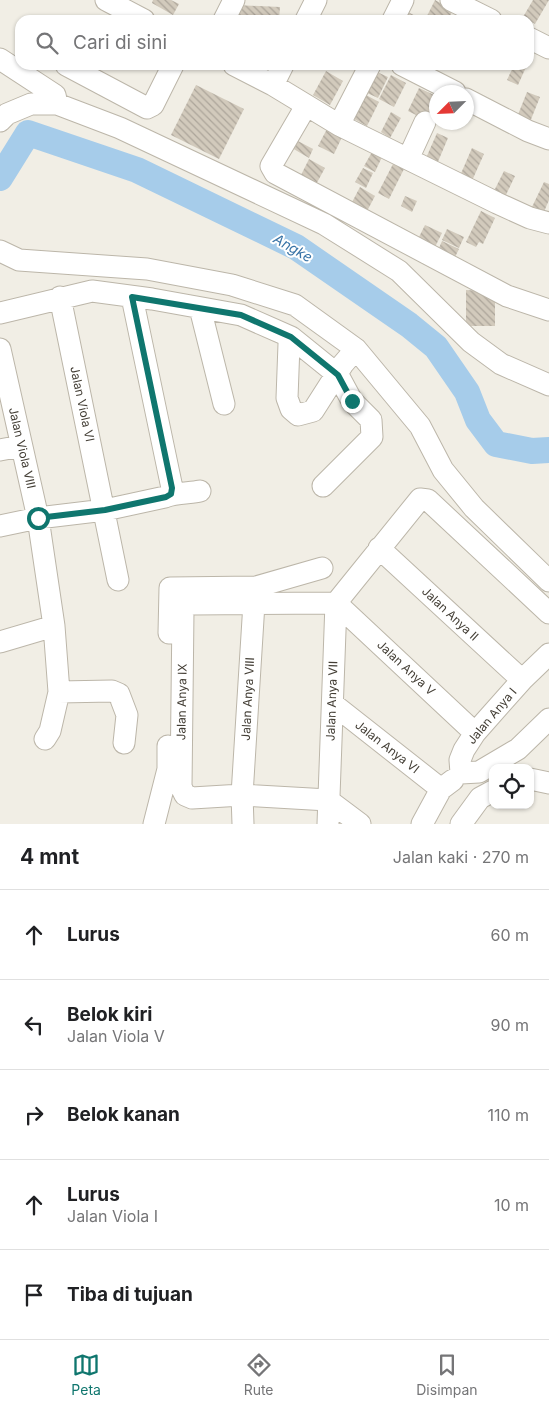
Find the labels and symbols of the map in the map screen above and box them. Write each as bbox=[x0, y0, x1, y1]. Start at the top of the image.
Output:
north arrow bbox=[429, 85, 474, 130]
water label: Angke bbox=[270, 229, 316, 265]
street label: Jalan Viola VI bbox=[67, 365, 98, 443]
route end bbox=[341, 390, 364, 413]
street label: Jalan Viola VIII bbox=[6, 406, 39, 490]
route start bbox=[27, 507, 50, 530]
street label: Jalan Anya II bbox=[419, 584, 482, 644]
street label: Jalan Anya V bbox=[374, 637, 439, 698]
street label: Jalan Anya VIII bbox=[238, 657, 257, 741]
street label: Jalan Anya VII bbox=[323, 661, 340, 741]
street label: Jalan Anya IX bbox=[173, 663, 190, 741]
street label: Jalan Anya I bbox=[464, 684, 520, 747]
street label: Jalan Anya VI bbox=[352, 717, 422, 776]

